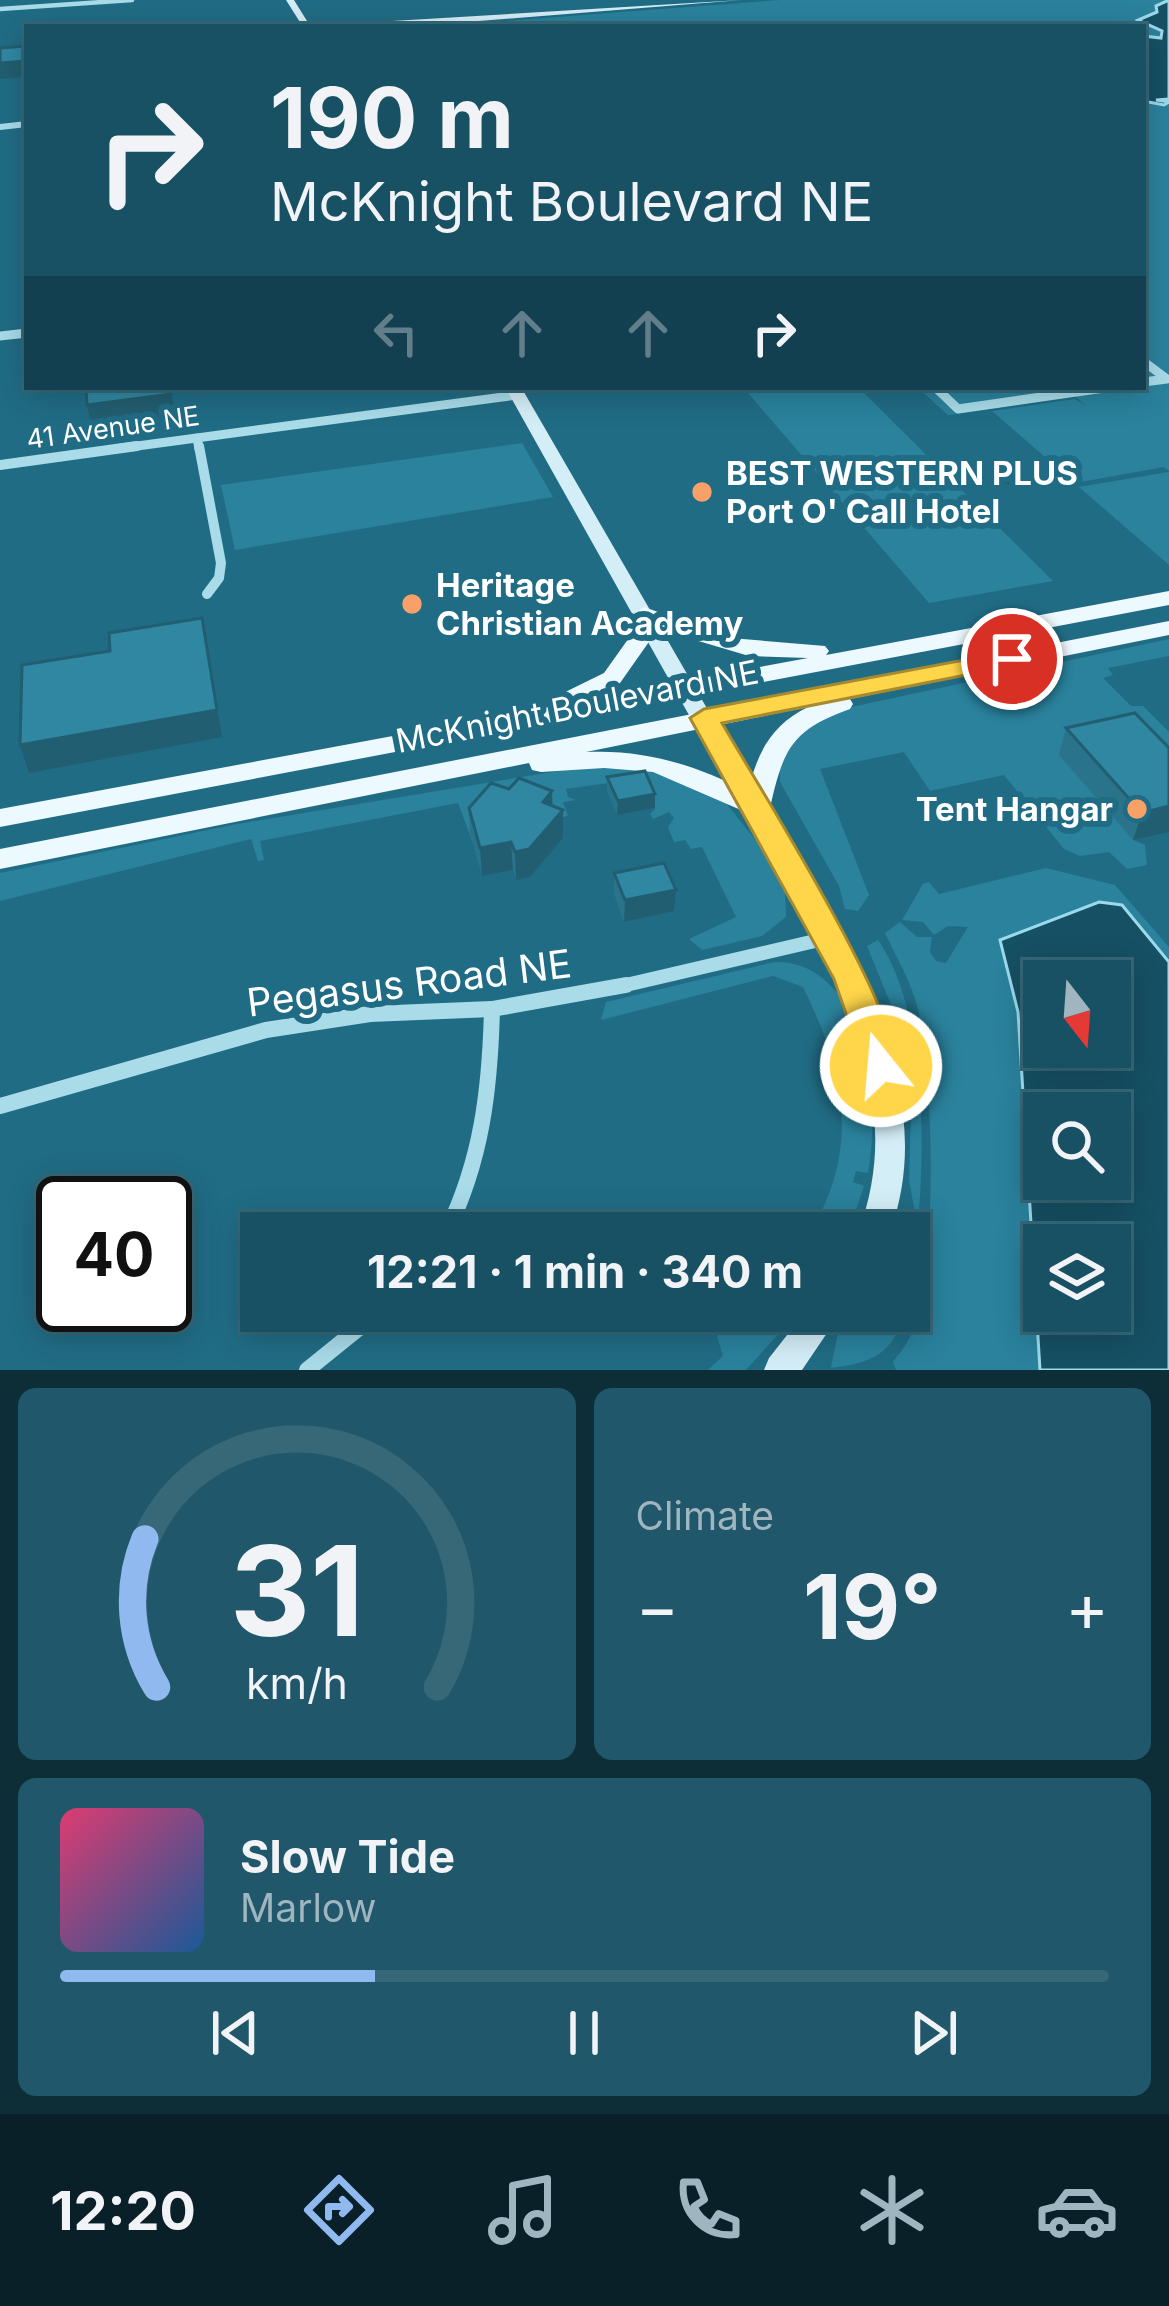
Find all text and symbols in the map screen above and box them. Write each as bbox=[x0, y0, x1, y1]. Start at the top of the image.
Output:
text: 190 m bbox=[270, 67, 514, 168]
icon: right bbox=[72, 72, 228, 228]
text: McKnight Boulevard NE bbox=[270, 169, 873, 234]
icon: left bbox=[363, 300, 429, 366]
icon: ahead bbox=[489, 300, 555, 366]
icon: ahead bbox=[615, 300, 681, 366]
icon: right bbox=[741, 300, 807, 366]
street label: 41 Avenue NE bbox=[24, 399, 202, 456]
place label: BEST WESTERN PLUS Port O' Call Hotel bbox=[726, 453, 1078, 531]
marker: BEST WESTERN PLUS Port O' Call Hotel bbox=[689, 479, 715, 505]
place label: Heritage Christian Academy bbox=[436, 565, 743, 643]
marker: Heritage Christian Academy bbox=[399, 591, 425, 617]
pin bbox=[961, 608, 1063, 710]
icon: arrive bbox=[979, 626, 1045, 692]
street label: McKnight Boulevard NE bbox=[392, 651, 762, 761]
place label: Tent Hangar bbox=[916, 789, 1113, 829]
marker: Tent Hangar bbox=[1124, 796, 1150, 822]
street label: Pegasus Road NE bbox=[244, 939, 574, 1026]
north arrow bbox=[1023, 960, 1131, 1068]
map controls bbox=[1023, 960, 1131, 1332]
position arrow bbox=[818, 1003, 944, 1129]
button: search bbox=[1023, 1092, 1131, 1200]
speed limit sign: 40 bbox=[36, 1176, 192, 1332]
button: layers bbox=[1023, 1224, 1131, 1332]
text: 12:21 · 1 min · 340 m bbox=[367, 1244, 803, 1299]
text: Climate bbox=[636, 1492, 774, 1539]
text: 31 bbox=[230, 1515, 364, 1666]
text: 19° bbox=[803, 1552, 942, 1661]
text: − bbox=[636, 1567, 679, 1647]
text: + bbox=[1065, 1567, 1109, 1647]
text: km/h bbox=[246, 1657, 348, 1709]
text: Slow Tide bbox=[240, 1829, 455, 1884]
text: Marlow bbox=[240, 1884, 376, 1931]
icon: previous bbox=[202, 2000, 268, 2066]
icon: pause bbox=[551, 2000, 617, 2066]
icon: next bbox=[901, 2000, 967, 2066]
icon: directions bbox=[297, 2168, 381, 2252]
icon: music bbox=[481, 2168, 565, 2252]
icon: phone bbox=[666, 2168, 750, 2252]
icon: climate bbox=[850, 2168, 934, 2252]
icon: car bbox=[1035, 2168, 1119, 2252]
text: 12:20 bbox=[50, 2178, 196, 2243]

